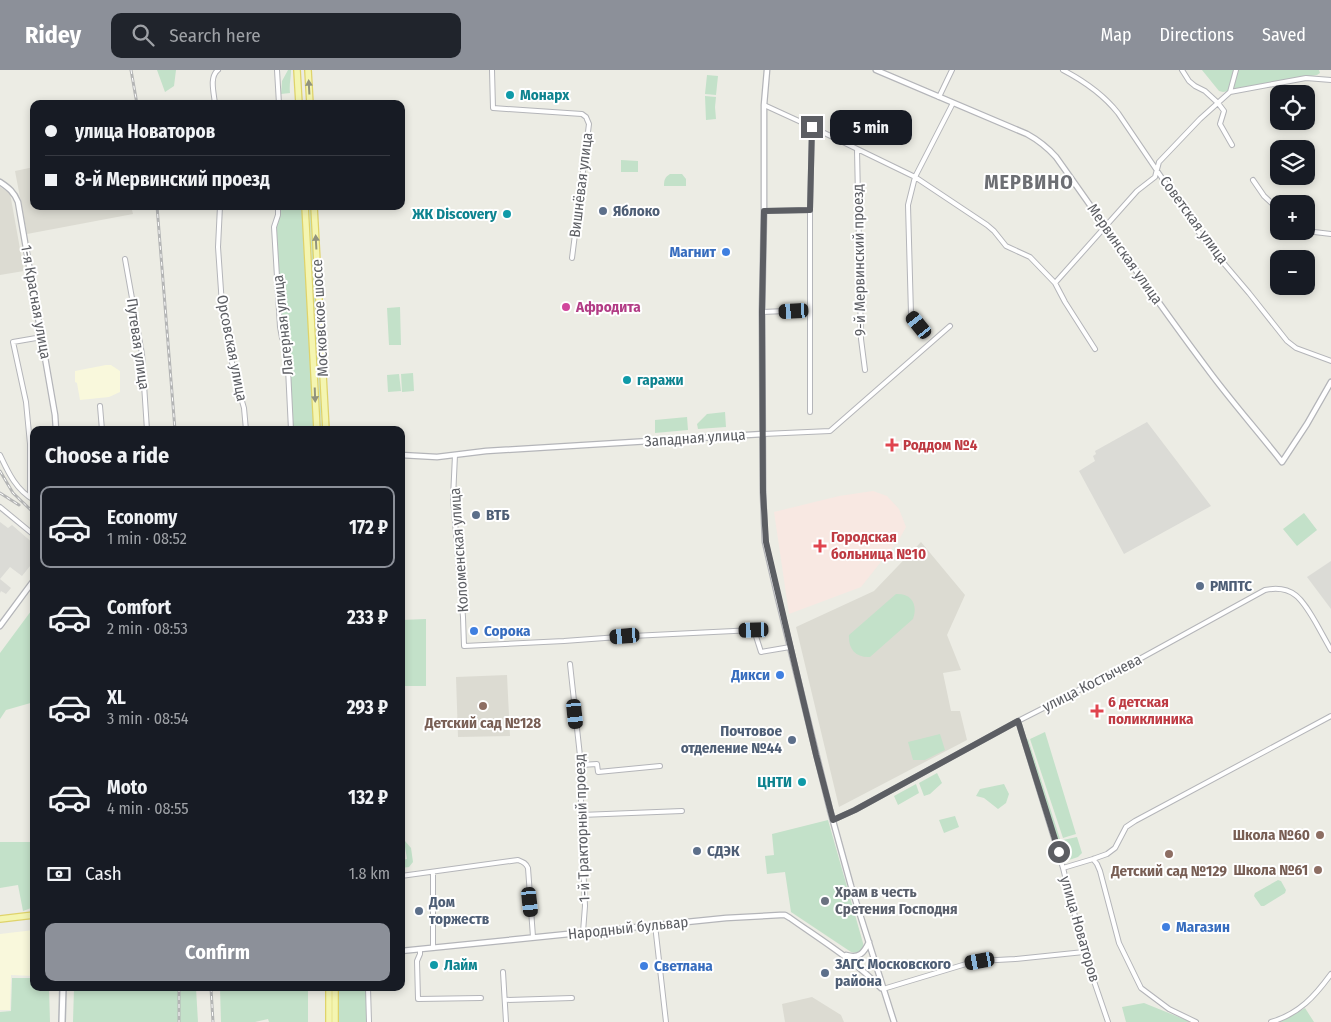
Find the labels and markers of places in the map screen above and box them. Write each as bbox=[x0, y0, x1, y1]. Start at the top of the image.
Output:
place label: Монарх bbox=[520, 86, 570, 104]
marker: Монарх bbox=[504, 89, 516, 101]
place label: Яблоко bbox=[613, 202, 660, 220]
place label: ЖК Discovery bbox=[411, 205, 498, 223]
marker: Яблоко bbox=[597, 205, 609, 217]
marker: ЖК Discovery bbox=[501, 208, 513, 220]
place label: Магнит bbox=[669, 243, 717, 261]
marker: Магнит bbox=[720, 246, 732, 258]
place label: Афродита bbox=[575, 298, 641, 316]
marker: Афродита bbox=[560, 301, 572, 313]
place label: гаражи bbox=[637, 371, 684, 389]
marker: гаражи bbox=[621, 374, 633, 386]
place label: Роддом №4 bbox=[903, 436, 978, 454]
marker: Роддом №4 bbox=[885, 438, 899, 452]
place label: ВТБ bbox=[486, 506, 510, 524]
marker: ВТБ bbox=[470, 509, 482, 521]
place label: Городская больница №10 bbox=[831, 528, 926, 563]
marker: Городская больница №10 bbox=[813, 539, 827, 553]
place label: РМПТС bbox=[1210, 577, 1252, 595]
marker: РМПТС bbox=[1194, 580, 1206, 592]
place label: Сорока bbox=[484, 622, 531, 640]
marker: Сорока bbox=[468, 625, 480, 637]
place label: Дикси bbox=[730, 666, 770, 684]
marker: Дикси bbox=[774, 669, 786, 681]
place label: 6 детская поликлиника bbox=[1108, 693, 1194, 728]
marker: Детский сад №128 bbox=[477, 700, 489, 712]
marker: 6 детская поликлиника bbox=[1090, 704, 1104, 718]
place label: Детский сад №128 bbox=[424, 714, 541, 732]
place label: Почтовое отделение №44 bbox=[681, 722, 782, 757]
marker: Почтовое отделение №44 bbox=[786, 734, 798, 746]
place label: ЦНТИ bbox=[757, 773, 792, 791]
marker: ЦНТИ bbox=[796, 776, 808, 788]
place label: Школа №60 bbox=[1233, 826, 1310, 844]
marker: Школа №60 bbox=[1314, 829, 1326, 841]
place label: СДЭК bbox=[707, 842, 740, 860]
marker: СДЭК bbox=[691, 845, 703, 857]
marker: Детский сад №129 bbox=[1163, 848, 1175, 860]
place label: Школа №61 bbox=[1233, 861, 1308, 879]
place label: Детский сад №129 bbox=[1110, 862, 1227, 880]
marker: Школа №61 bbox=[1312, 864, 1324, 876]
place label: Храм в честь Сретения Господня bbox=[834, 883, 958, 918]
place label: Дом торжеств bbox=[428, 893, 490, 928]
marker: Храм в честь Сретения Господня bbox=[819, 895, 831, 907]
marker: Дом торжеств bbox=[413, 905, 425, 917]
place label: Магазин bbox=[1176, 918, 1230, 936]
marker: Магазин bbox=[1160, 921, 1172, 933]
place label: ЗАГС Московского района bbox=[834, 955, 951, 990]
place label: Лайм bbox=[444, 956, 478, 974]
place label: Светлана bbox=[654, 957, 713, 975]
marker: Лайм bbox=[428, 959, 440, 971]
marker: Светлана bbox=[638, 960, 650, 972]
marker: ЗАГС Московского района bbox=[819, 967, 831, 979]

